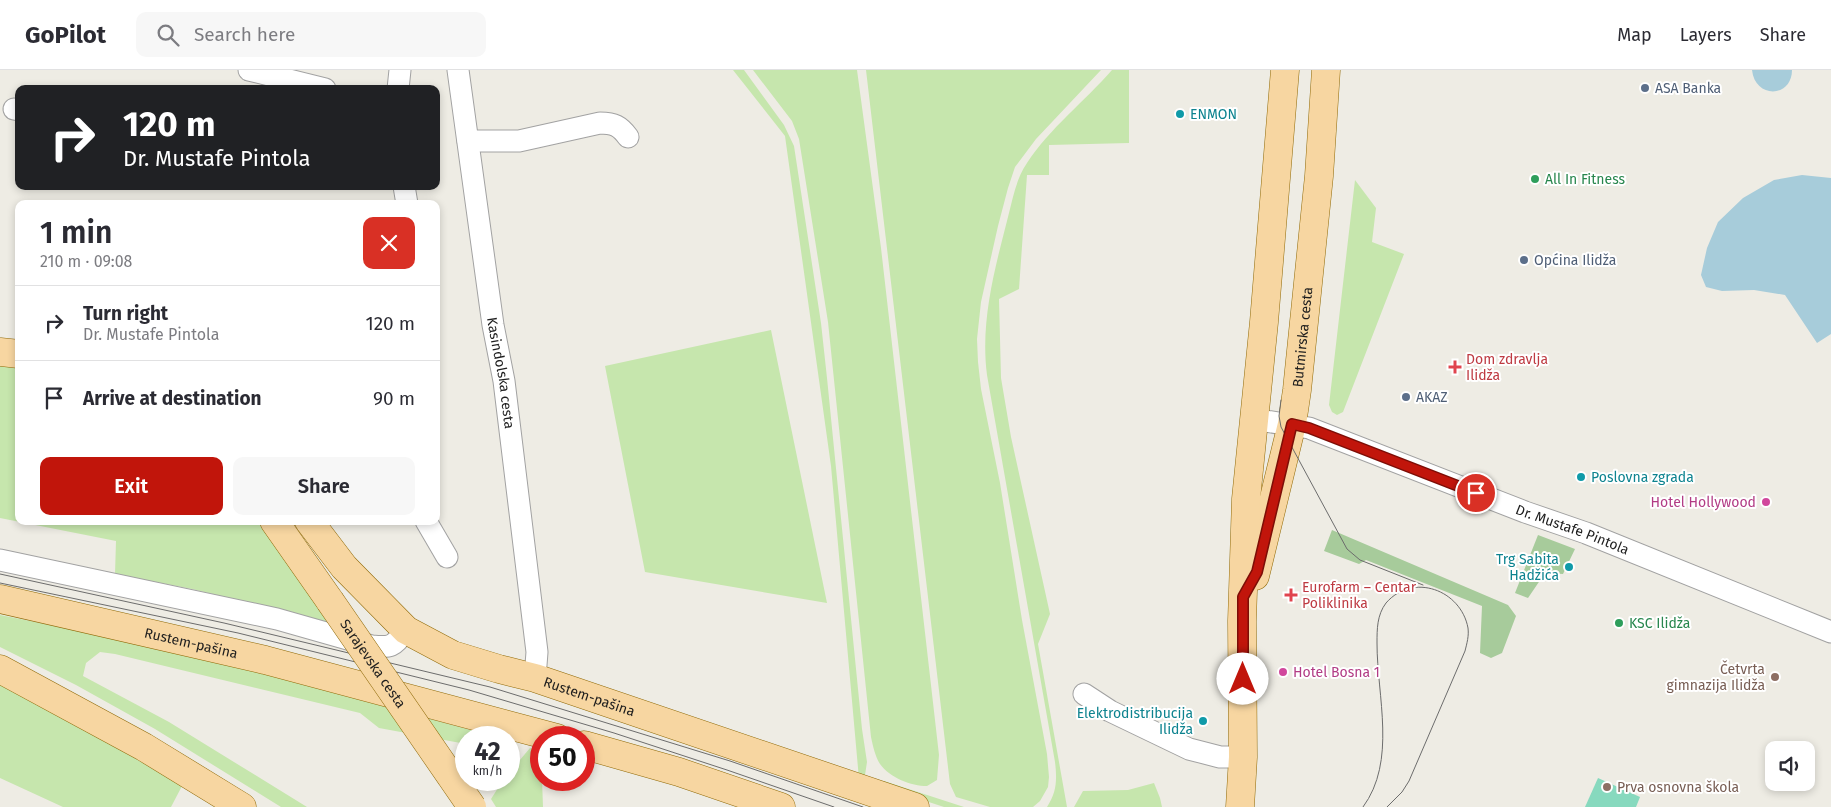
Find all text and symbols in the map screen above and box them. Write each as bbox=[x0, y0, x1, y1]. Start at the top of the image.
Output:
search box bbox=[136, 12, 486, 57]
text: GoPilot bbox=[25, 21, 106, 49]
icon: search bbox=[154, 21, 182, 49]
text: Search here bbox=[194, 23, 295, 46]
text: Map bbox=[1617, 24, 1652, 46]
text: Layers bbox=[1680, 24, 1732, 46]
text: Share bbox=[1760, 24, 1806, 46]
place label: ASA Banka bbox=[1655, 80, 1721, 97]
marker: ASA Banka bbox=[1639, 82, 1651, 94]
text: 120 m bbox=[123, 103, 216, 145]
icon: right bbox=[40, 105, 105, 170]
place label: ENMON bbox=[1190, 106, 1237, 123]
marker: ENMON bbox=[1174, 108, 1186, 120]
text: Dr. Mustafe Pintola bbox=[123, 145, 311, 172]
place label: All In Fitness bbox=[1545, 171, 1626, 188]
marker: All In Fitness bbox=[1529, 173, 1541, 185]
text: 1 min bbox=[40, 215, 112, 251]
button: close bbox=[363, 217, 415, 269]
text: 210 m · 09:08 bbox=[40, 252, 132, 271]
place label: Općina Ilidža bbox=[1534, 252, 1616, 269]
marker: Općina Ilidža bbox=[1518, 254, 1530, 266]
street label: Butmirska cesta bbox=[1289, 286, 1317, 388]
text: Turn right bbox=[83, 302, 168, 325]
icon: right bbox=[40, 309, 68, 337]
text: 120 m bbox=[365, 312, 415, 335]
street label: Kasindolska cesta bbox=[483, 316, 518, 430]
text: Dr. Mustafe Pintola bbox=[83, 325, 219, 344]
place label: Dom zdravlja Ilidža bbox=[1466, 351, 1548, 384]
marker: Dom zdravlja Ilidža bbox=[1448, 360, 1462, 374]
icon: arrive bbox=[40, 384, 68, 412]
text: Arrive at destination bbox=[83, 387, 262, 410]
text: 90 m bbox=[373, 387, 415, 410]
place label: AKAZ bbox=[1416, 389, 1448, 406]
marker: AKAZ bbox=[1400, 391, 1412, 403]
button: Exit bbox=[40, 457, 223, 515]
button: Share bbox=[233, 457, 415, 515]
place label: Poslovna zgrada bbox=[1591, 469, 1694, 486]
marker: Poslovna zgrada bbox=[1575, 471, 1587, 483]
pin bbox=[1455, 472, 1497, 514]
icon: arrive bbox=[1462, 479, 1490, 507]
place label: Hotel Hollywood bbox=[1651, 494, 1756, 511]
marker: Hotel Hollywood bbox=[1760, 496, 1772, 508]
street label: Dr. Mustafe Pintola bbox=[1513, 501, 1631, 559]
place label: Trg Sabita Hadžića bbox=[1496, 551, 1559, 584]
marker: Trg Sabita Hadžića bbox=[1563, 561, 1575, 573]
place label: Eurofarm – Centar Poliklinika bbox=[1302, 579, 1417, 612]
marker: Eurofarm – Centar Poliklinika bbox=[1284, 588, 1298, 602]
place label: KSC Ilidža bbox=[1629, 615, 1690, 632]
street label: Sarajevska cesta bbox=[336, 616, 409, 712]
marker: KSC Ilidža bbox=[1613, 617, 1625, 629]
street label: Rustem-pašina bbox=[143, 624, 239, 662]
position arrow bbox=[1216, 652, 1268, 704]
place label: Četvrta gimnazija Ilidža bbox=[1667, 660, 1765, 694]
place label: Hotel Bosna 1 bbox=[1293, 664, 1380, 681]
marker: Hotel Bosna 1 bbox=[1277, 666, 1289, 678]
marker: Četvrta gimnazija Ilidža bbox=[1769, 671, 1781, 683]
street label: Rustem-pašina bbox=[541, 674, 637, 720]
place label: Elektrodistribucija Ilidža bbox=[1077, 705, 1193, 738]
marker: Elektrodistribucija Ilidža bbox=[1197, 715, 1209, 727]
speed limit sign: 50 bbox=[530, 726, 595, 791]
text: 42 bbox=[474, 737, 501, 767]
map controls bbox=[1765, 741, 1815, 791]
button: sound bbox=[1765, 741, 1815, 791]
text: km/h bbox=[473, 764, 502, 778]
place label: Prva osnovna škola bbox=[1617, 779, 1739, 796]
marker: Prva osnovna škola bbox=[1601, 781, 1613, 793]

